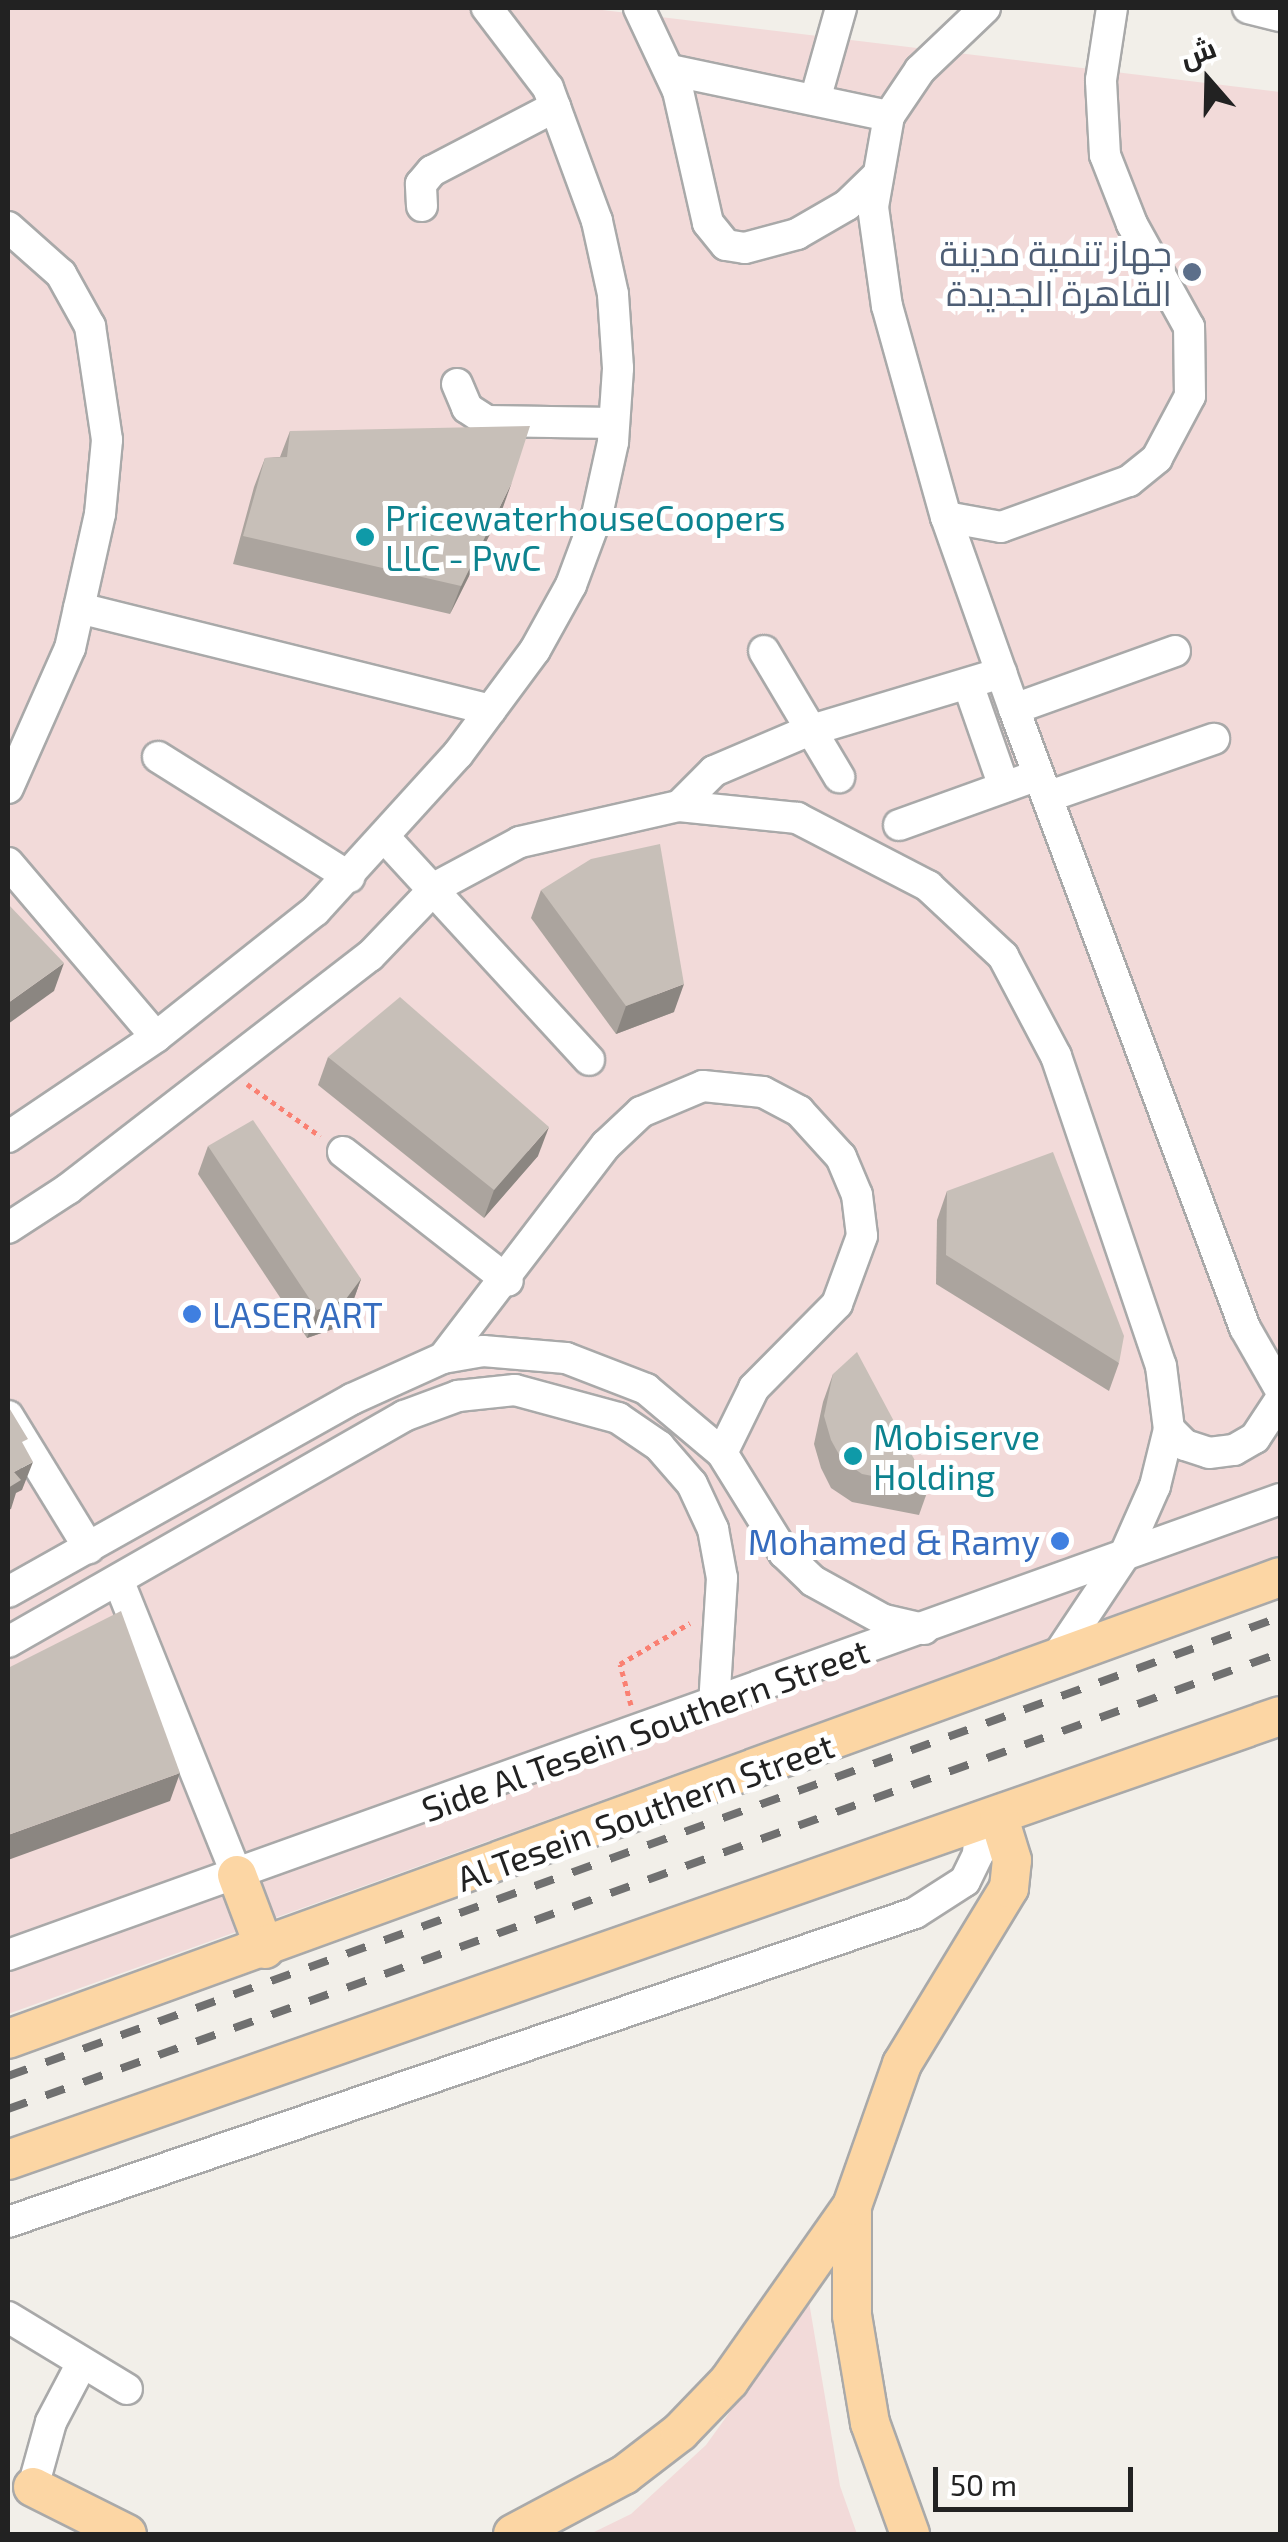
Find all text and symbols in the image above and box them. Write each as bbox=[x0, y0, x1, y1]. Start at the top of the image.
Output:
north arrow bbox=[1158, 30, 1258, 130]
text: ش bbox=[1175, 30, 1220, 74]
place label: جهاز تنمية مدينة القاهرة الجديدة bbox=[939, 231, 1172, 313]
marker: جهاز تنمية مدينة القاهرة الجديدة bbox=[1181, 261, 1203, 283]
place label: PricewaterhouseCoopers LLC - PwC bbox=[385, 496, 785, 578]
marker: PricewaterhouseCoopers LLC - PwC bbox=[354, 526, 376, 548]
place label: LASER ART bbox=[212, 1293, 384, 1335]
marker: LASER ART bbox=[181, 1303, 203, 1325]
place label: Mobiserve Holding bbox=[873, 1415, 1040, 1497]
marker: Mobiserve Holding bbox=[842, 1445, 864, 1467]
place label: Mohamed & Ramy bbox=[748, 1520, 1040, 1562]
marker: Mohamed & Ramy bbox=[1049, 1530, 1071, 1552]
street label: Side Al Tesein Southern Street bbox=[415, 1628, 875, 1830]
street label: Al Tesein Southern Street bbox=[450, 1723, 840, 1899]
scale bar bbox=[938, 2447, 1138, 2509]
text: 50 m bbox=[950, 2466, 1017, 2502]

